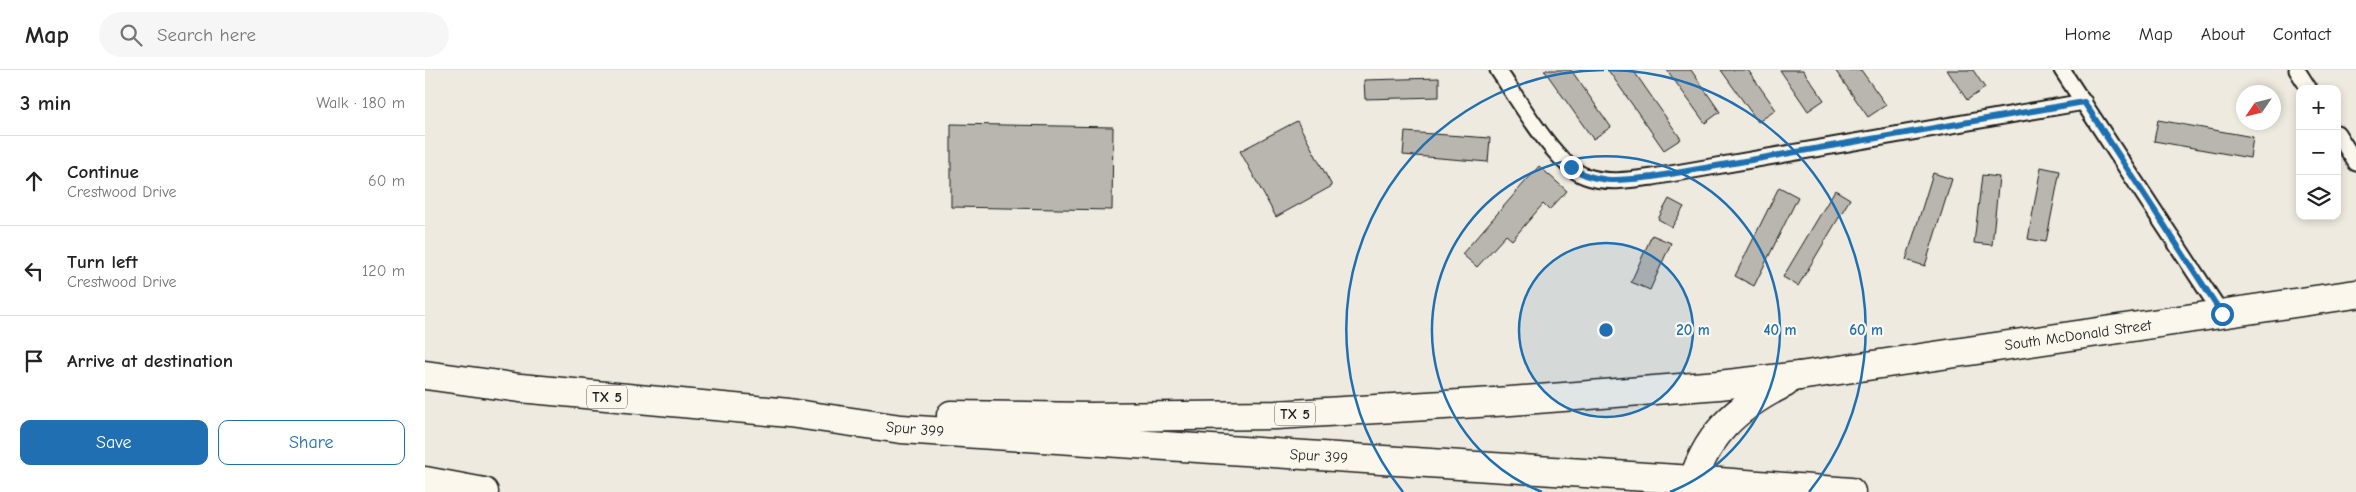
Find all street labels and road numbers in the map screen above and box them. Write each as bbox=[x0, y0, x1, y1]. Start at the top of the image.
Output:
street label: South McDonald Street bbox=[2003, 316, 2153, 354]
road number: TX 5 bbox=[587, 386, 627, 408]
road number: TX 5 bbox=[1275, 402, 1315, 426]
street label: Spur 399 bbox=[885, 417, 945, 441]
street label: Spur 399 bbox=[1289, 445, 1349, 467]

